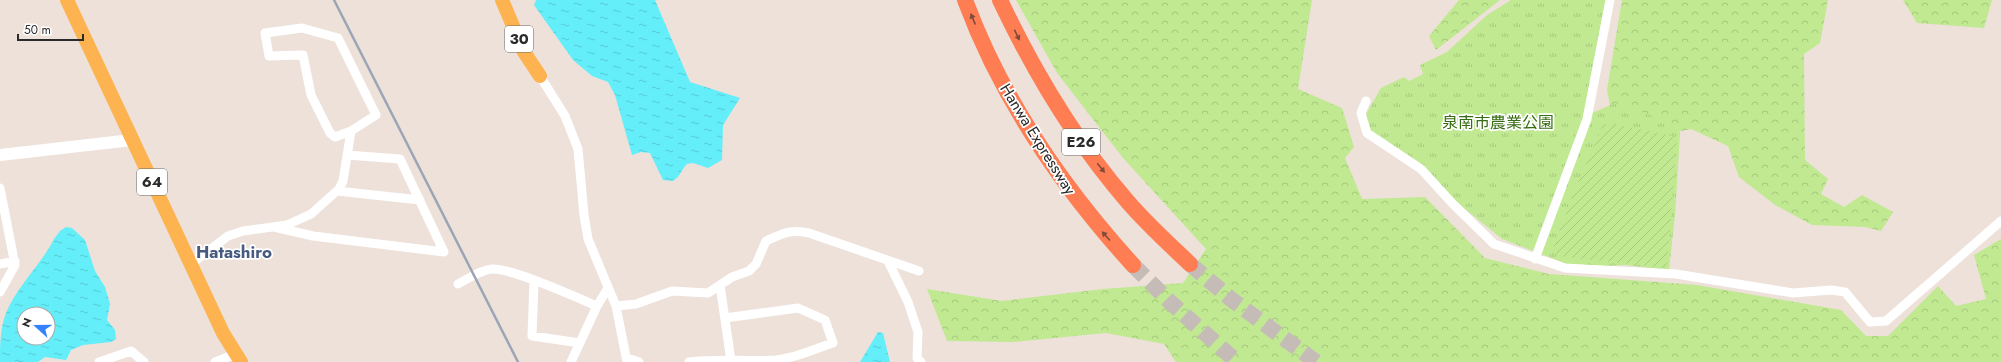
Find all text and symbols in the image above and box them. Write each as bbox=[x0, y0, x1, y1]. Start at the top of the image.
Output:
one-way arrow bbox=[969, 13, 975, 25]
scale bar bbox=[18, 16, 83, 42]
text: 50 m bbox=[24, 21, 51, 39]
road number: 30 bbox=[505, 26, 533, 52]
one-way arrow bbox=[1014, 29, 1020, 41]
street label: Hanwa Expressway bbox=[995, 79, 1082, 200]
park label: 泉南市農業公園 bbox=[1442, 111, 1554, 134]
road number: E26 bbox=[1062, 129, 1100, 155]
one-way arrow bbox=[1097, 163, 1105, 174]
road number: 64 bbox=[137, 169, 167, 195]
one-way arrow bbox=[1102, 231, 1111, 241]
district label: Hatashiro bbox=[196, 240, 272, 264]
north arrow bbox=[16, 306, 56, 346]
text: N bbox=[18, 315, 36, 329]

